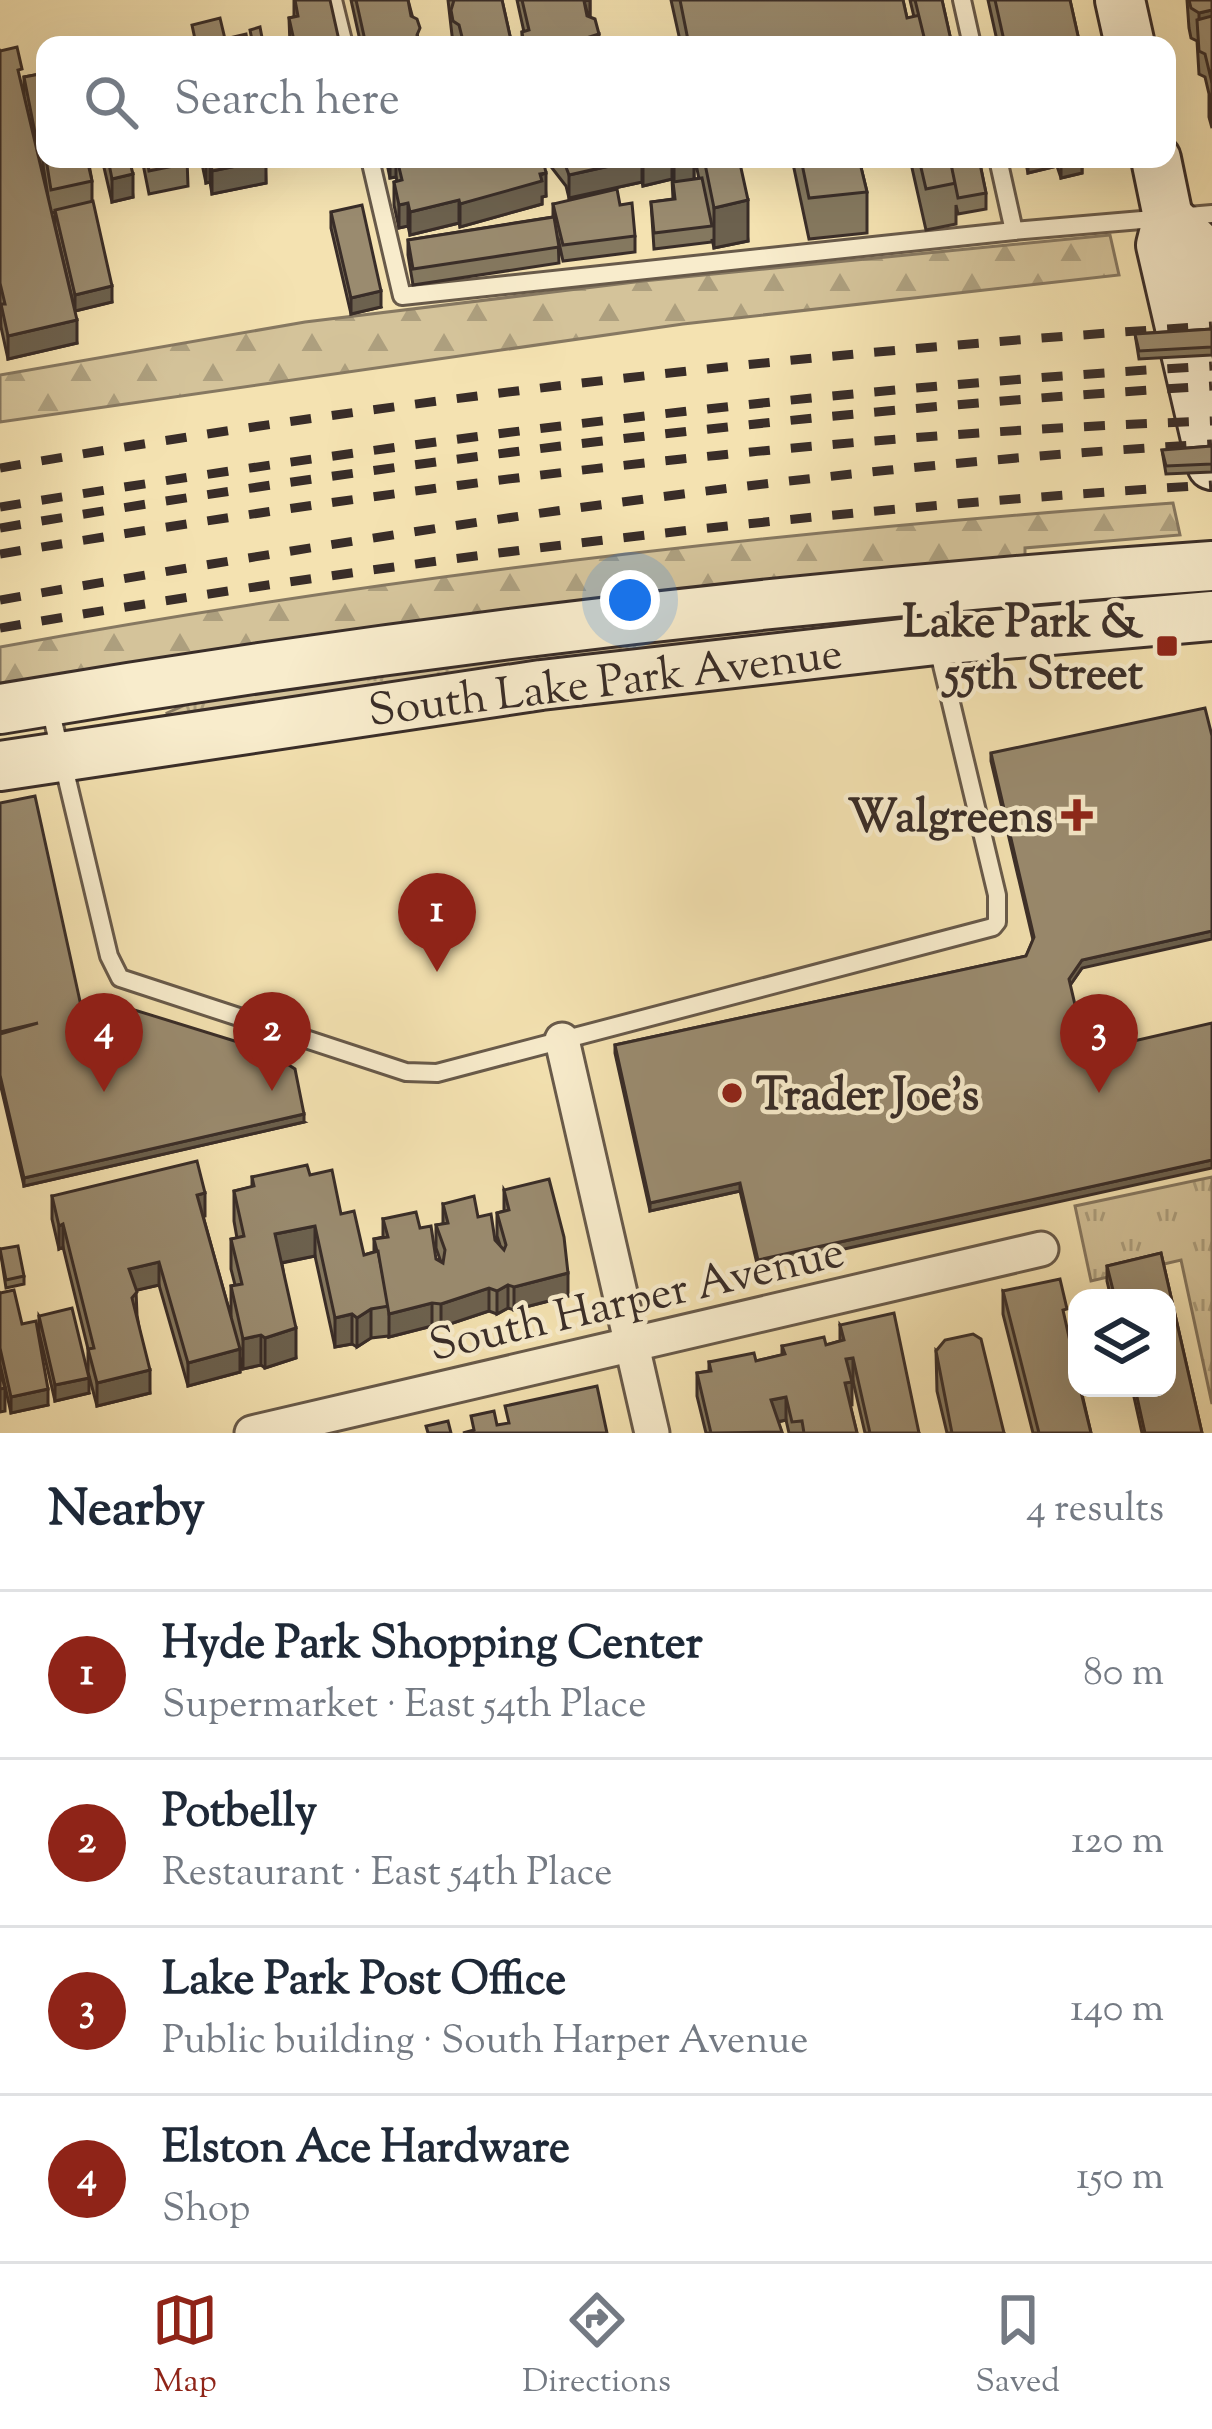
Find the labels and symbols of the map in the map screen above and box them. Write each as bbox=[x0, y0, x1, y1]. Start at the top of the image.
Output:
your location bbox=[600, 570, 660, 630]
place label: Lake Park & 55th Street bbox=[903, 593, 1144, 710]
street label: South Lake Park Avenue bbox=[365, 624, 846, 747]
marker: Lake Park & 55th Street bbox=[1154, 633, 1180, 659]
place label: Walgreens bbox=[848, 788, 1053, 853]
marker: Walgreens bbox=[1064, 802, 1090, 828]
pin: 1 bbox=[398, 873, 476, 972]
pin: 2 bbox=[233, 992, 311, 1091]
pin: 4 bbox=[65, 993, 143, 1092]
pin: 3 bbox=[1060, 994, 1138, 1093]
place label: Trader Joe's bbox=[756, 1066, 979, 1131]
marker: Trader Joe's bbox=[719, 1080, 745, 1106]
street label: South Harper Avenue bbox=[423, 1223, 851, 1382]

